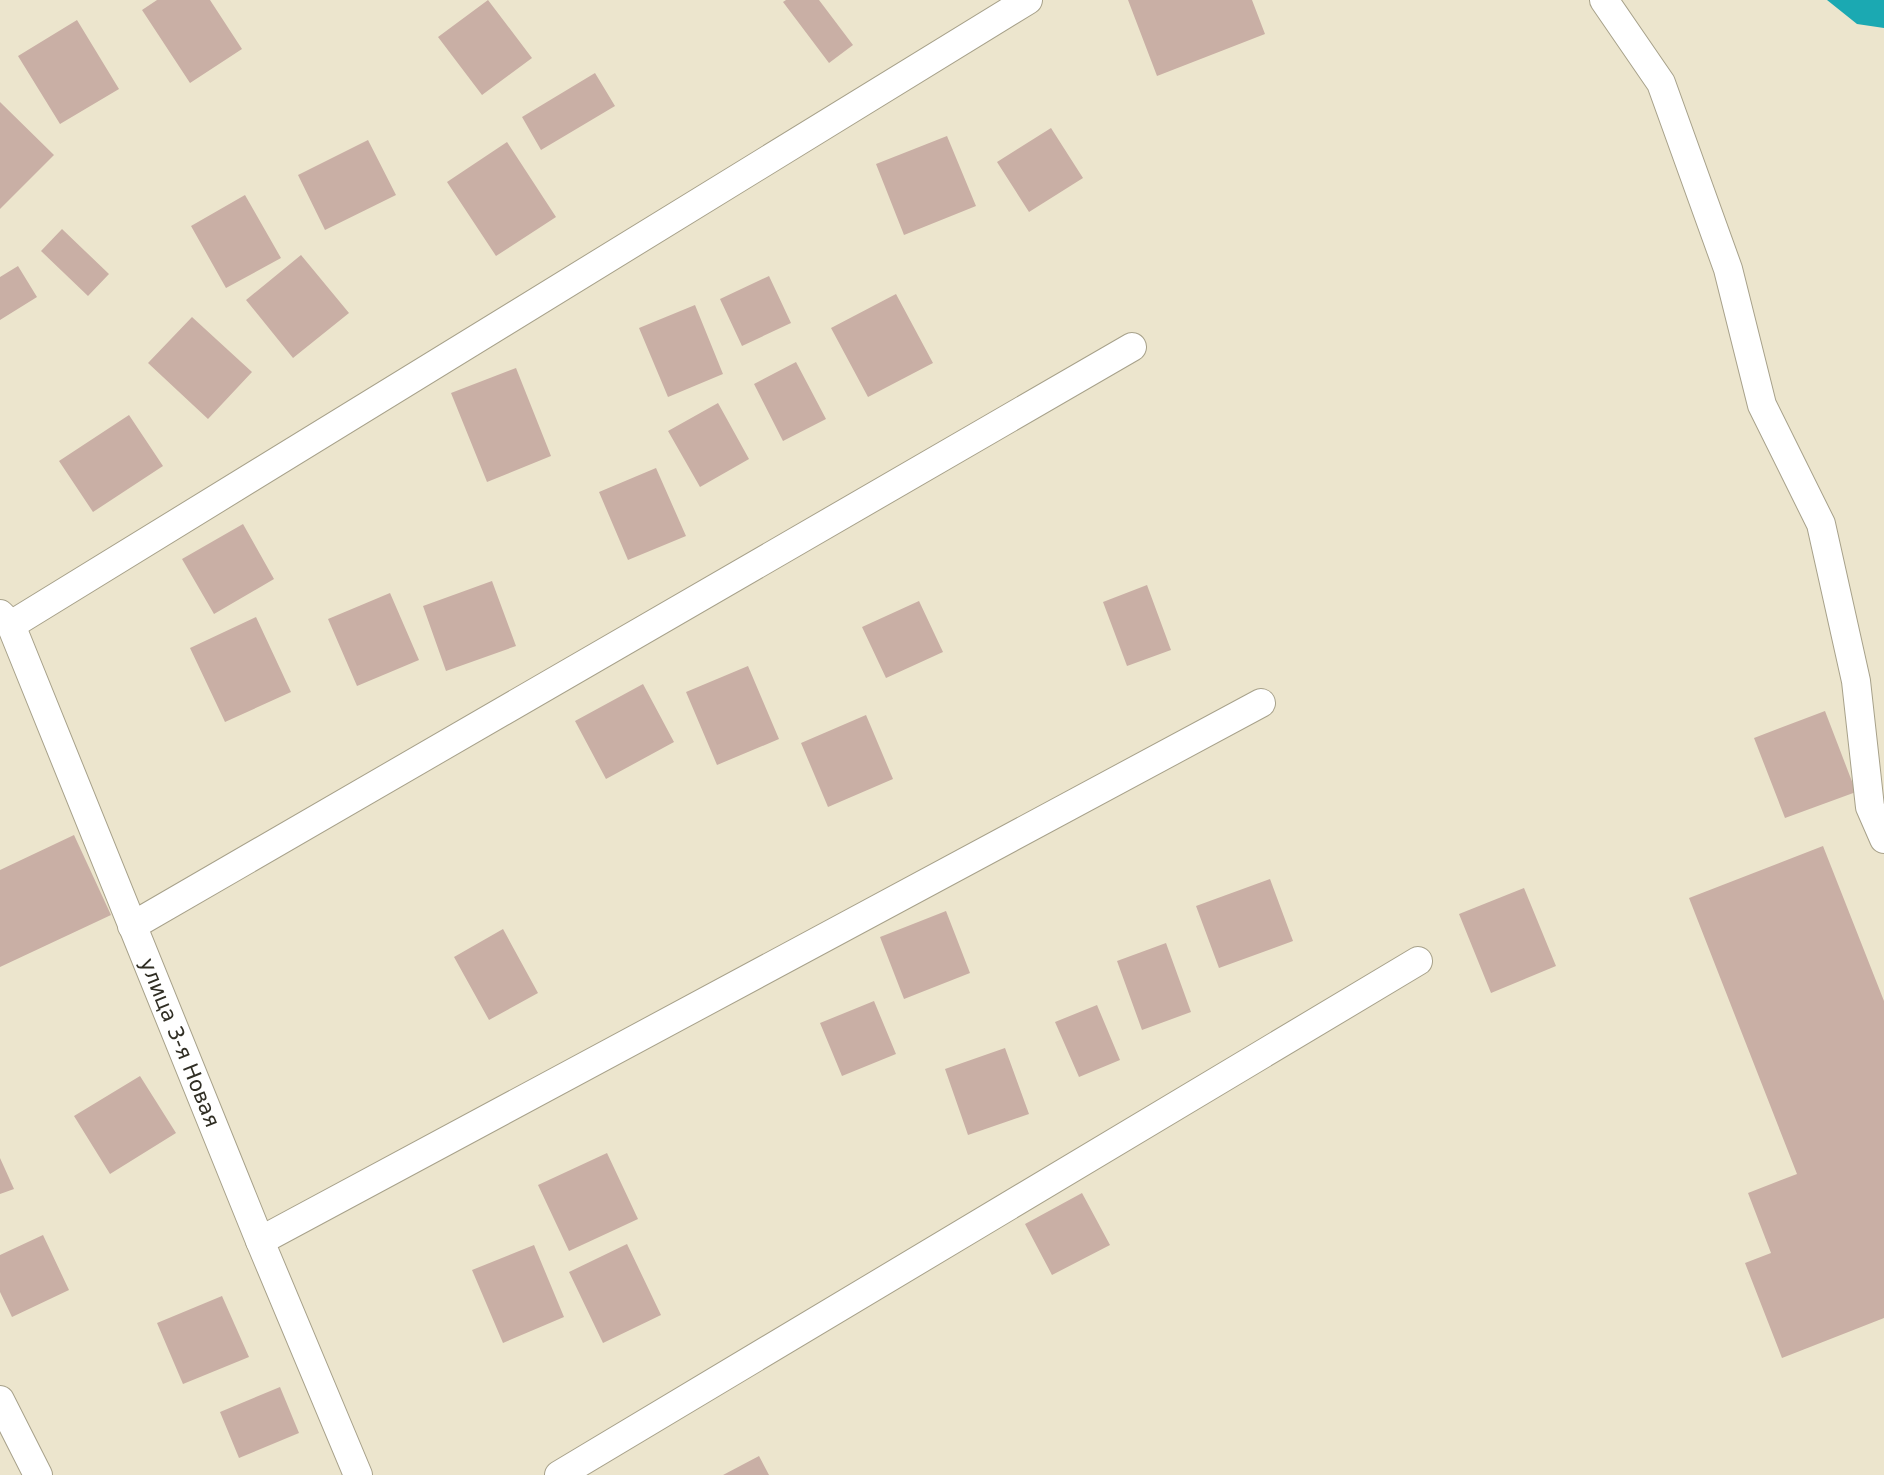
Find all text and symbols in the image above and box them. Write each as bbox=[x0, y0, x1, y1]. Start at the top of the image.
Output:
street label: улица 3-я Новая bbox=[135, 955, 225, 1131]

